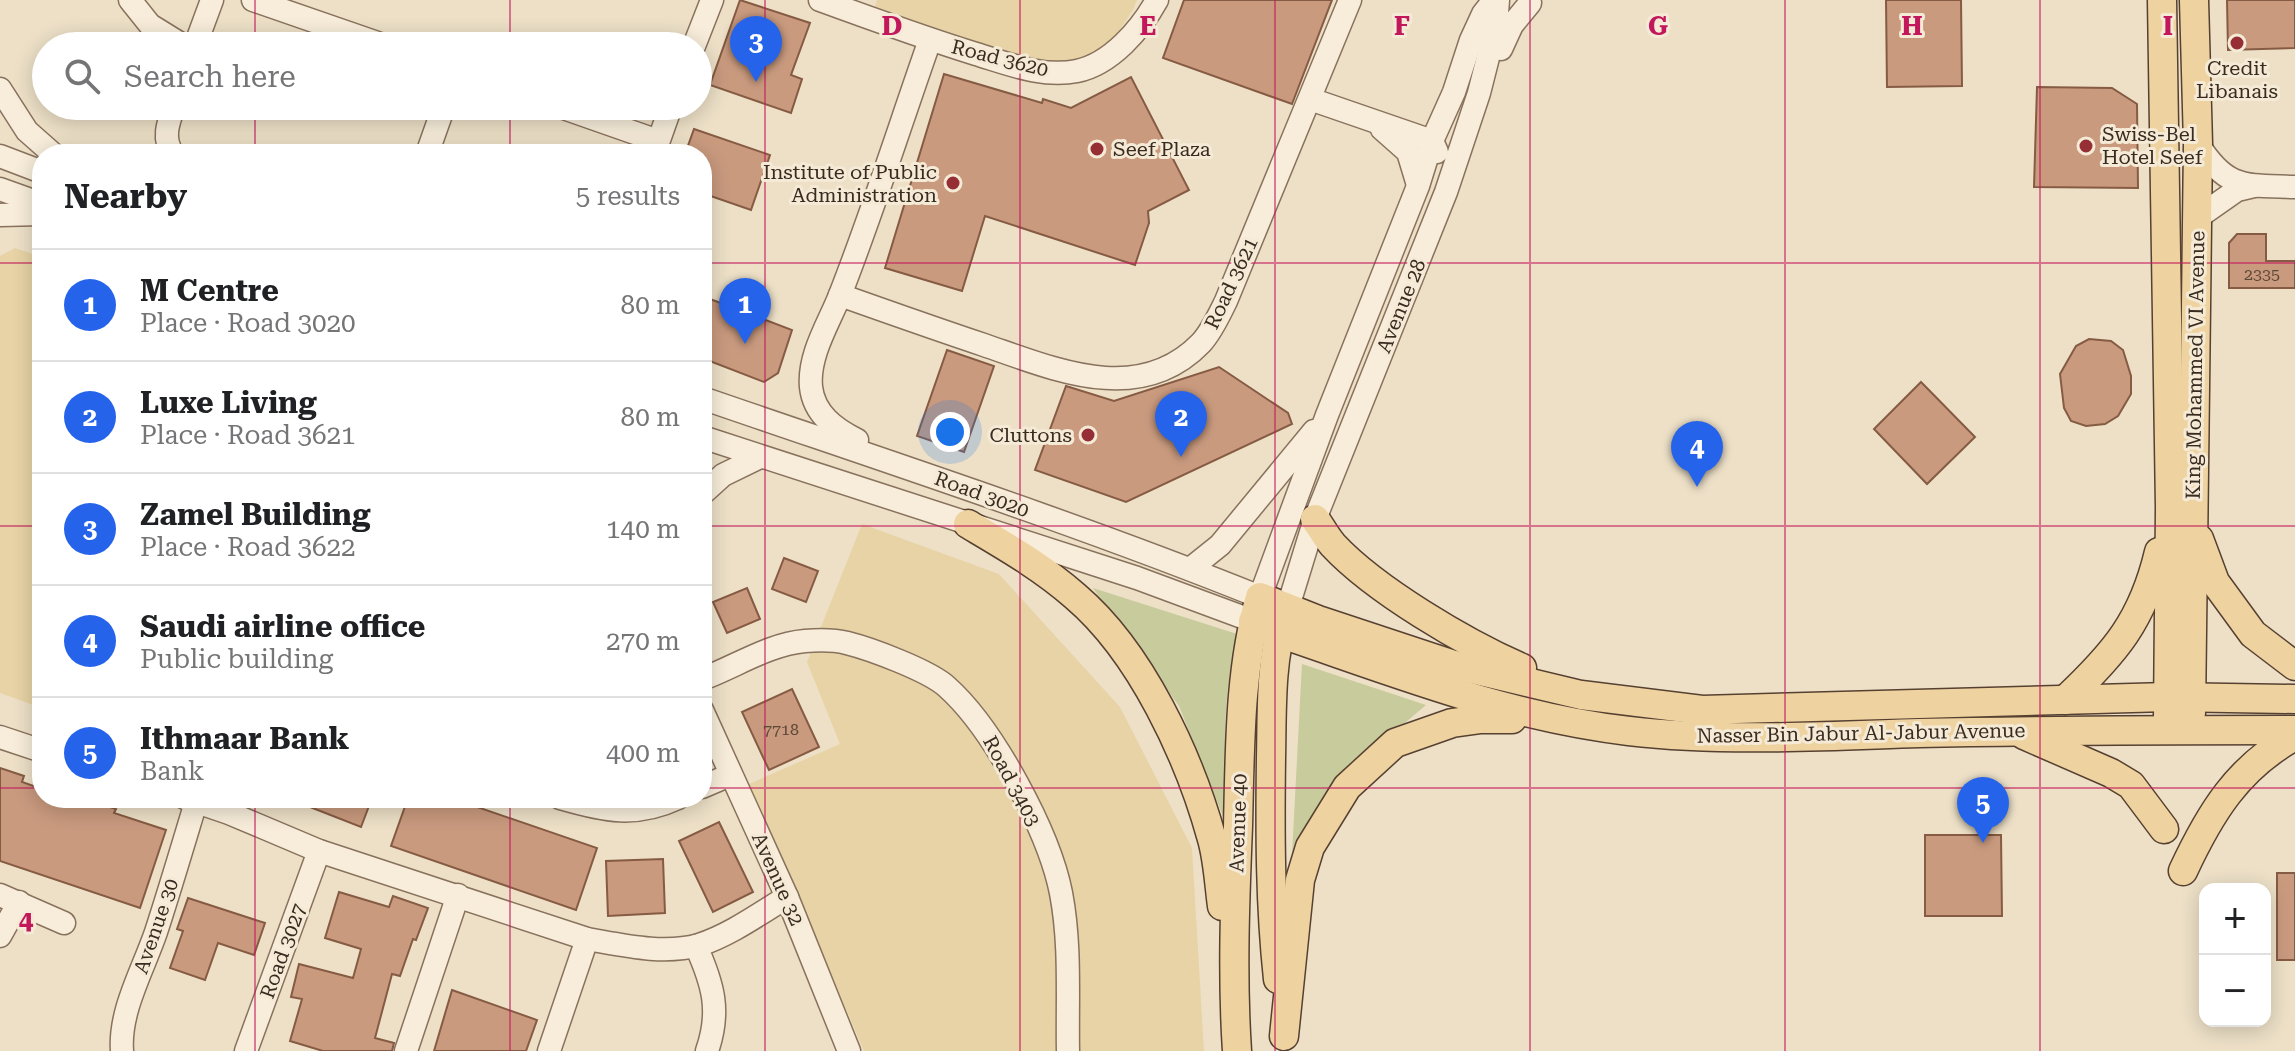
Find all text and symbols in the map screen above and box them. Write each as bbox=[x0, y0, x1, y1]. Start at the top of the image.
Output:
text: D bbox=[882, 11, 902, 41]
text: E bbox=[1140, 11, 1156, 41]
text: F bbox=[1394, 11, 1410, 41]
text: G bbox=[1648, 11, 1668, 41]
text: H bbox=[1901, 11, 1923, 41]
text: I bbox=[2163, 11, 2173, 41]
pin: 3 bbox=[730, 16, 782, 82]
search box bbox=[32, 32, 712, 120]
street label: Road 3620 bbox=[949, 34, 1051, 82]
marker: Credit Libanais bbox=[2228, 34, 2246, 52]
icon: search bbox=[60, 54, 104, 98]
place label: Credit Libanais bbox=[2196, 56, 2278, 103]
text: Search here bbox=[124, 59, 296, 94]
place label: Swiss-Bel Hotel Seef bbox=[2102, 122, 2204, 169]
place label: Seef Plaza bbox=[1113, 137, 1211, 161]
marker: Swiss-Bel Hotel Seef bbox=[2077, 137, 2095, 155]
marker: Seef Plaza bbox=[1088, 140, 1106, 158]
place label: Institute of Public Administration bbox=[763, 160, 937, 207]
marker: Institute of Public Administration bbox=[944, 174, 962, 192]
text: Nearby bbox=[64, 176, 187, 216]
text: 5 results bbox=[576, 181, 680, 211]
street label: King Mohammed VI Avenue bbox=[2181, 230, 2209, 500]
street label: Road 3621 bbox=[1199, 233, 1263, 333]
street label: Avenue 28 bbox=[1371, 256, 1431, 356]
house number: 2335 bbox=[2244, 265, 2280, 284]
text: M Centre bbox=[140, 273, 279, 308]
pin: 1 bbox=[719, 278, 771, 344]
text: 1 bbox=[83, 290, 97, 320]
text: 80 m bbox=[621, 290, 680, 320]
text: Place · Road 3020 bbox=[140, 308, 356, 338]
text: Luxe Living bbox=[140, 385, 317, 420]
pin: 2 bbox=[1155, 391, 1207, 457]
text: 2 bbox=[83, 402, 97, 432]
text: 80 m bbox=[621, 402, 680, 432]
your location bbox=[930, 412, 970, 452]
text: Place · Road 3621 bbox=[140, 420, 356, 450]
pin: 4 bbox=[1671, 421, 1723, 487]
place label: Cluttons bbox=[989, 423, 1072, 447]
marker: Cluttons bbox=[1079, 426, 1097, 444]
street label: Road 3020 bbox=[931, 466, 1033, 522]
text: Zamel Building bbox=[140, 497, 371, 532]
text: 3 bbox=[83, 514, 97, 544]
text: 140 m bbox=[606, 514, 680, 544]
text: Place · Road 3622 bbox=[140, 532, 356, 562]
text: Saudi airline office bbox=[140, 609, 425, 644]
text: 4 bbox=[83, 626, 97, 656]
text: 270 m bbox=[606, 626, 680, 656]
text: Public building bbox=[140, 644, 333, 674]
street label: Nasser Bin Jabur Al-Jabur Avenue bbox=[1696, 718, 2026, 748]
house number: 7718 bbox=[763, 720, 799, 739]
text: Ithmaar Bank bbox=[140, 721, 349, 756]
street label: Road 3403 bbox=[978, 732, 1046, 830]
text: 5 bbox=[83, 738, 97, 768]
text: 400 m bbox=[606, 738, 680, 768]
text: Bank bbox=[140, 756, 204, 786]
street label: Avenue 40 bbox=[1224, 773, 1252, 873]
pin: 5 bbox=[1957, 777, 2009, 843]
street label: Avenue 32 bbox=[747, 829, 809, 929]
street label: Avenue 30 bbox=[129, 875, 183, 977]
map controls bbox=[2199, 883, 2271, 1027]
button: + bbox=[2199, 883, 2271, 955]
street label: Road 3027 bbox=[255, 900, 311, 1002]
text: 4 bbox=[19, 905, 34, 935]
button: − bbox=[2199, 955, 2271, 1027]

